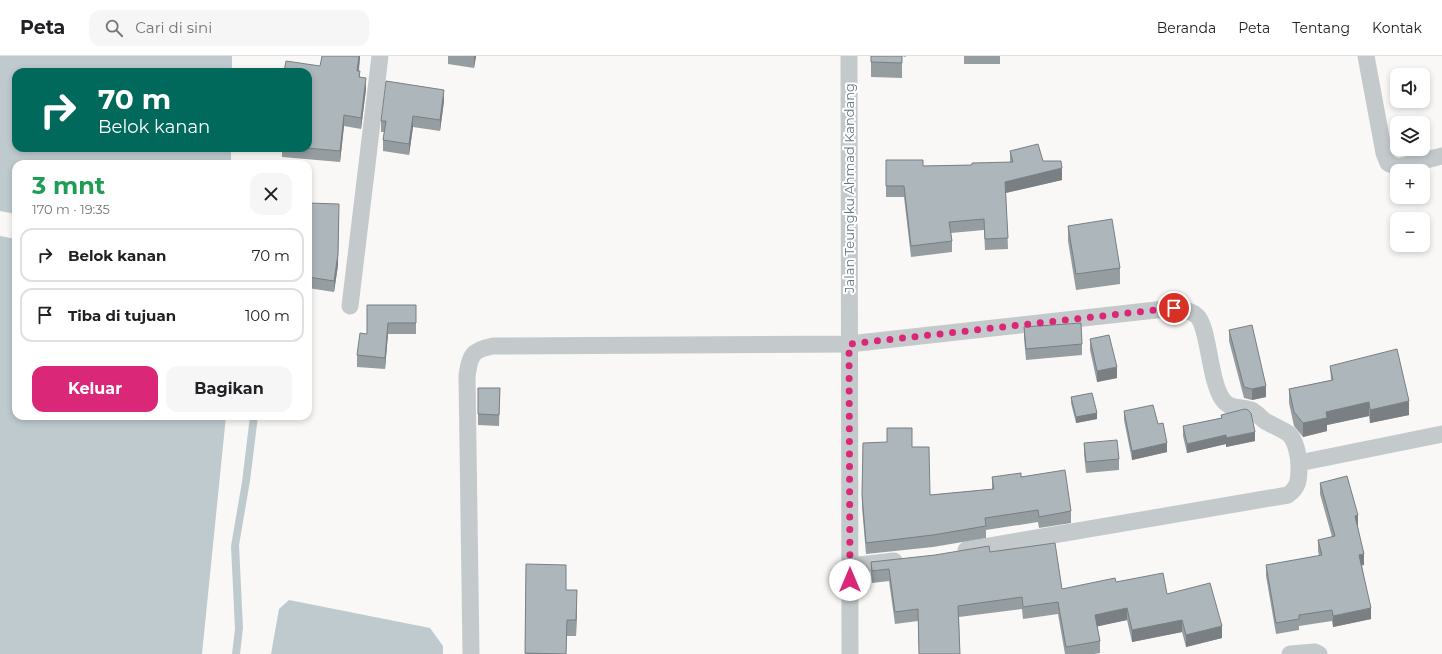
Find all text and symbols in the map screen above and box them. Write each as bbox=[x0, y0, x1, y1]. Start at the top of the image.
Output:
search box bbox=[89, 10, 369, 46]
text: Peta bbox=[20, 16, 65, 39]
icon: search bbox=[103, 17, 125, 39]
text: Cari di sini bbox=[135, 18, 212, 37]
text: Beranda bbox=[1157, 19, 1216, 37]
text: Peta bbox=[1238, 19, 1270, 37]
text: Tentang bbox=[1292, 19, 1350, 37]
text: Kontak bbox=[1372, 19, 1422, 37]
map controls bbox=[1390, 68, 1430, 252]
button: sound bbox=[1390, 68, 1430, 108]
text: 70 m bbox=[98, 82, 171, 116]
street label: Jalan Teungku Ahmad Kandang bbox=[841, 83, 857, 294]
icon: right bbox=[32, 84, 84, 136]
text: Belok kanan bbox=[98, 116, 210, 138]
button: layers bbox=[1390, 116, 1430, 156]
button: + bbox=[1390, 164, 1430, 204]
text: 3 mnt bbox=[32, 171, 105, 200]
button: close bbox=[250, 173, 292, 215]
text: 170 m · 19:35 bbox=[32, 201, 110, 217]
button: − bbox=[1390, 212, 1430, 252]
icon: right bbox=[34, 244, 56, 266]
text: Belok kanan bbox=[68, 246, 166, 265]
text: 70 m bbox=[252, 246, 290, 265]
pin bbox=[1157, 291, 1191, 325]
icon: arrive bbox=[1163, 297, 1185, 319]
icon: arrive bbox=[34, 304, 56, 326]
text: Tiba di tujuan bbox=[68, 306, 176, 325]
text: 100 m bbox=[245, 306, 290, 325]
button: Keluar bbox=[32, 366, 158, 412]
button: Bagikan bbox=[166, 366, 292, 412]
position arrow bbox=[829, 559, 871, 601]

